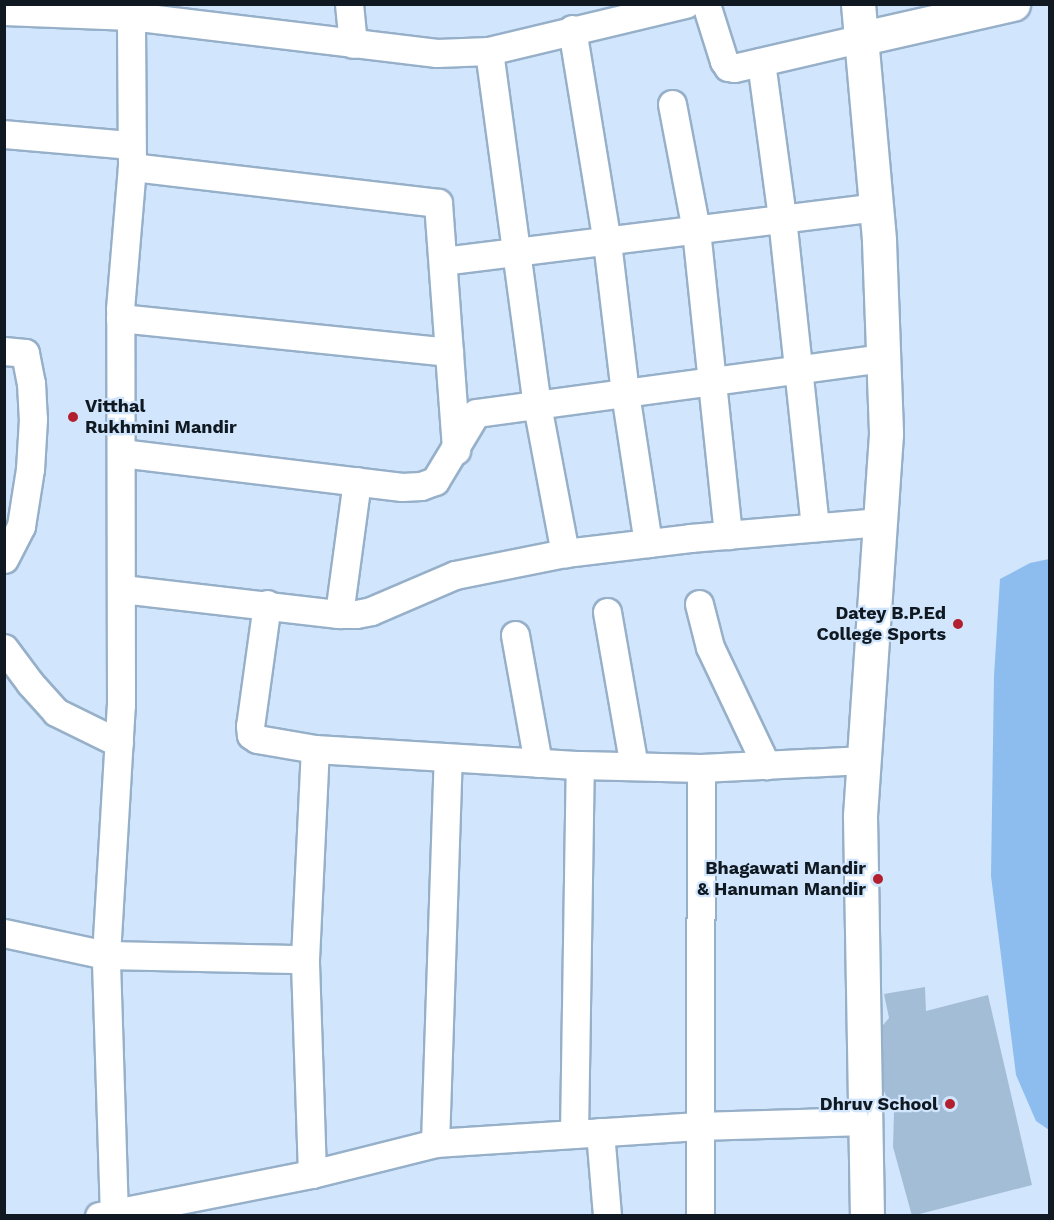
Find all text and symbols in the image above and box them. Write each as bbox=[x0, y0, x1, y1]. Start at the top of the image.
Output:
place label: Vitthal Rukhmini Mandir bbox=[85, 396, 237, 438]
marker: Vitthal Rukhmini Mandir bbox=[66, 410, 80, 424]
place label: Datey B.P.Ed College Sports bbox=[816, 603, 946, 646]
marker: Datey B.P.Ed College Sports bbox=[951, 617, 965, 631]
place label: Bhagawati Mandir & Hanuman Mandir bbox=[697, 858, 866, 900]
marker: Bhagawati Mandir & Hanuman Mandir bbox=[871, 872, 885, 886]
place label: Dhruv School bbox=[819, 1093, 938, 1115]
marker: Dhruv School bbox=[943, 1097, 957, 1111]

